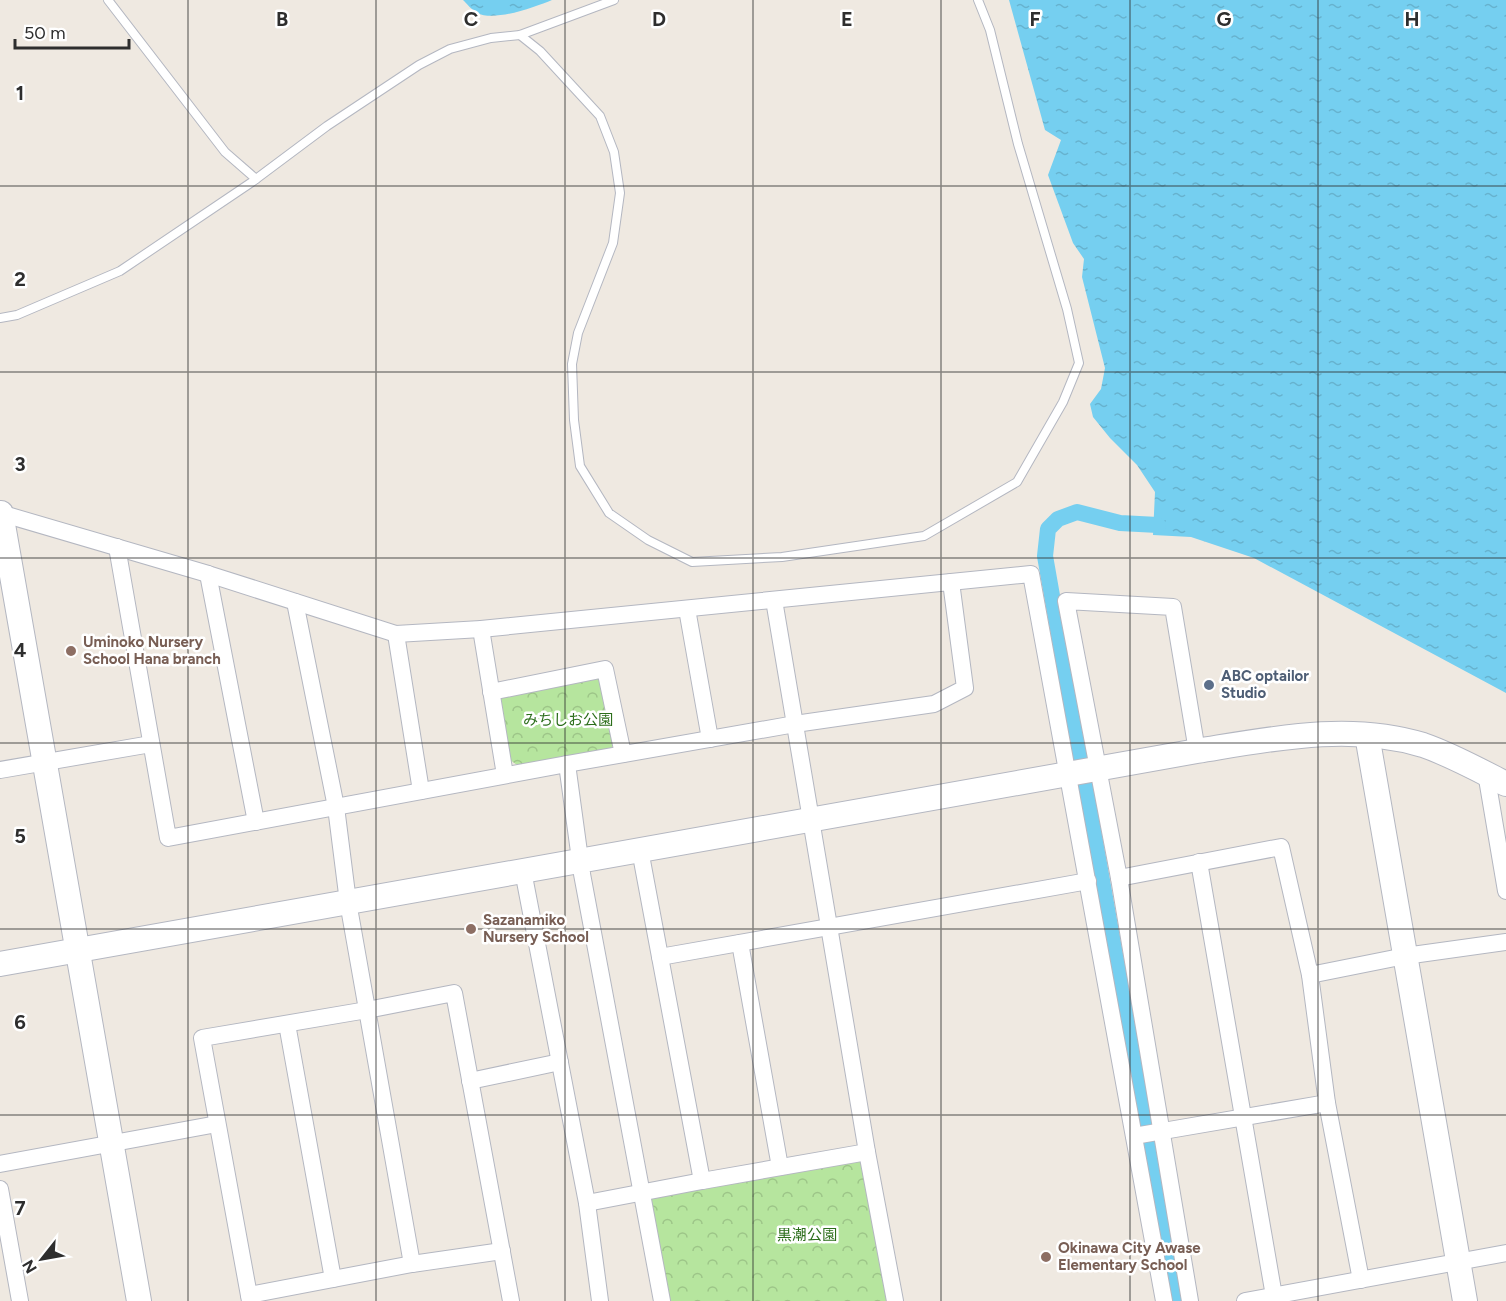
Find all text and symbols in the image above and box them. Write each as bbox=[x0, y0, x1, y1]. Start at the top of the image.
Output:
text: B bbox=[276, 7, 288, 31]
text: C bbox=[464, 7, 478, 31]
text: D bbox=[652, 7, 666, 31]
text: E bbox=[841, 7, 853, 31]
text: F bbox=[1029, 7, 1041, 31]
text: G bbox=[1217, 7, 1232, 31]
text: H bbox=[1405, 7, 1420, 31]
scale bar bbox=[15, 12, 129, 50]
text: 50 m bbox=[24, 22, 66, 44]
text: 1 bbox=[16, 81, 24, 105]
text: 2 bbox=[14, 267, 26, 291]
text: 3 bbox=[14, 452, 26, 476]
place label: Uminoko Nursery School Hana branch bbox=[83, 633, 221, 668]
text: 4 bbox=[14, 638, 27, 662]
marker: Uminoko Nursery School Hana branch bbox=[64, 644, 78, 658]
place label: ABC optailor Studio bbox=[1221, 667, 1309, 702]
marker: ABC optailor Studio bbox=[1202, 678, 1216, 692]
park label: みちしお公園 bbox=[523, 711, 613, 729]
text: 5 bbox=[14, 824, 26, 848]
place label: Sazanamiko Nursery School bbox=[483, 911, 589, 946]
marker: Sazanamiko Nursery School bbox=[464, 922, 478, 936]
text: 6 bbox=[14, 1010, 26, 1034]
text: 7 bbox=[14, 1196, 26, 1220]
park label: 黒潮公園 bbox=[777, 1226, 837, 1244]
north arrow bbox=[12, 1229, 72, 1289]
place label: Okinawa City Awase Elementary School bbox=[1058, 1239, 1201, 1274]
marker: Okinawa City Awase Elementary School bbox=[1039, 1250, 1053, 1264]
text: N bbox=[18, 1256, 41, 1277]

